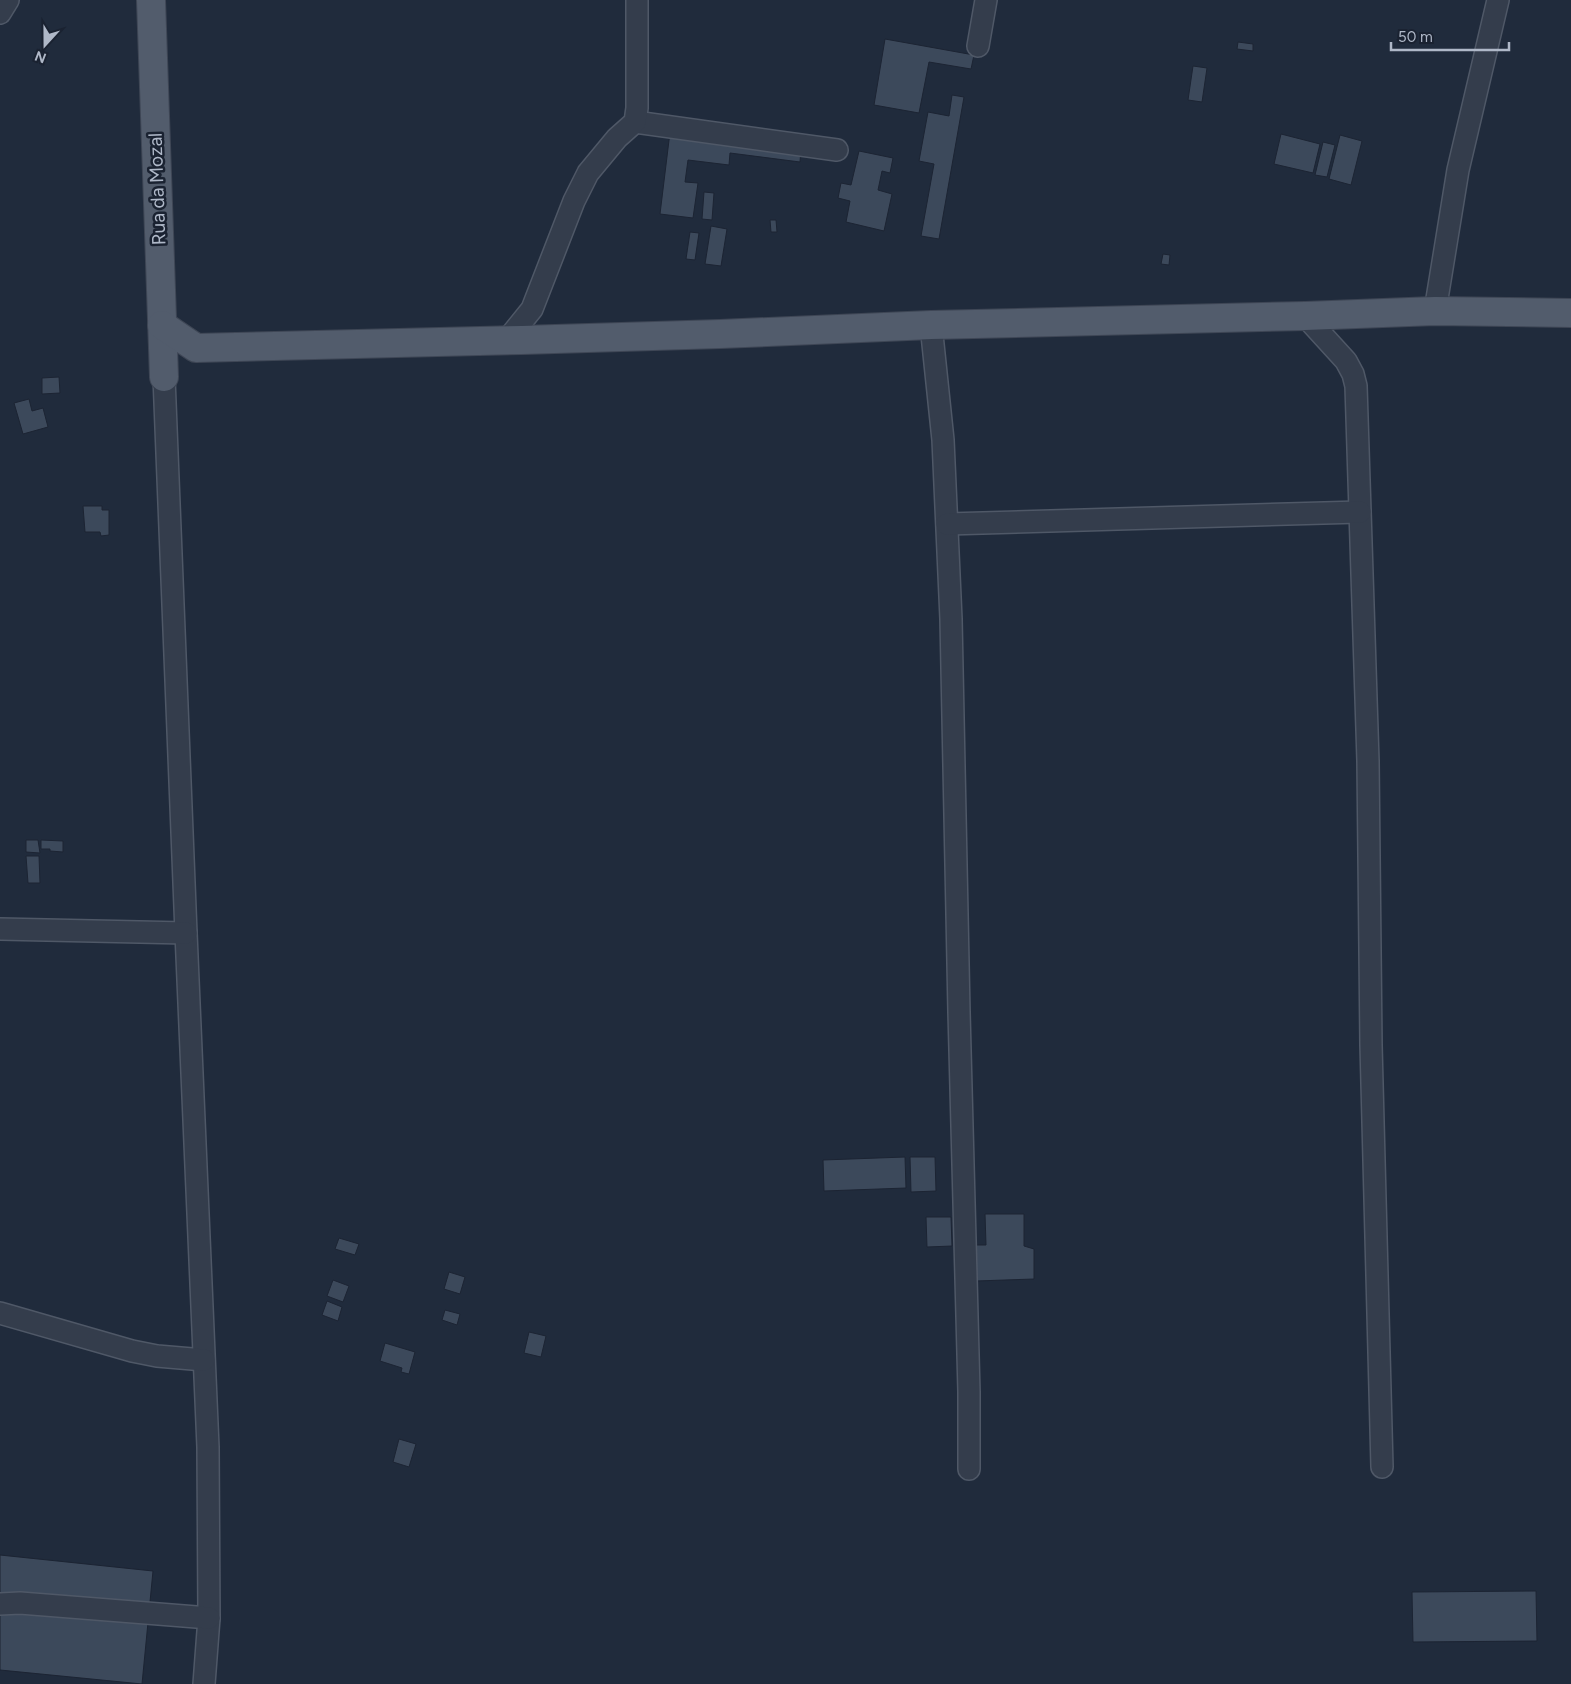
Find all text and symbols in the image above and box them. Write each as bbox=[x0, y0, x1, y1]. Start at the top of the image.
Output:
north arrow bbox=[20, 20, 70, 70]
scale bar bbox=[1391, 20, 1508, 52]
text: 50 m bbox=[1398, 28, 1433, 46]
text: N bbox=[32, 47, 49, 67]
street label: Rua da Mozal bbox=[144, 132, 170, 246]

